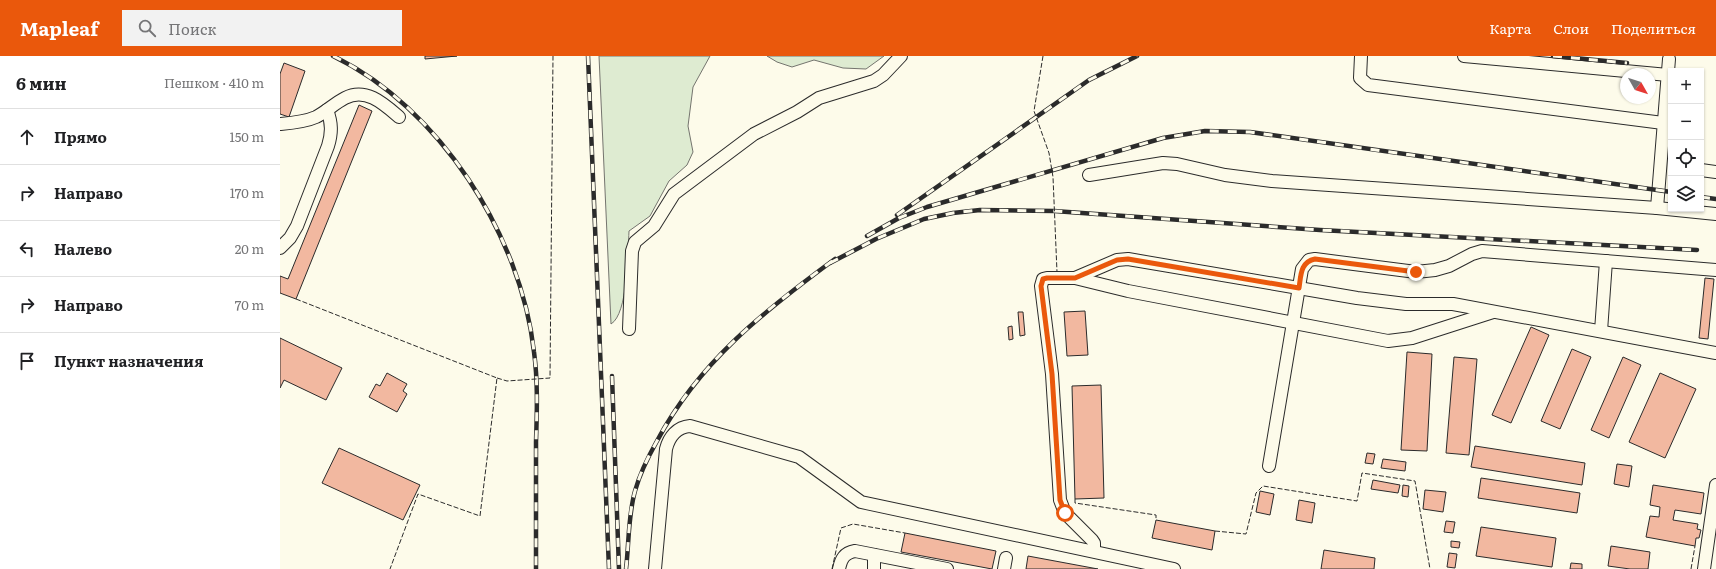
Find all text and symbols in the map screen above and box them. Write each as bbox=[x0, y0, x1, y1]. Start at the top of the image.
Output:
search box bbox=[122, 10, 402, 46]
text: Mapleaf bbox=[20, 14, 98, 42]
icon: search bbox=[136, 17, 158, 39]
text: Поиск bbox=[168, 17, 216, 40]
text: Карта bbox=[1489, 18, 1531, 38]
text: Слои bbox=[1553, 18, 1589, 38]
text: Поделиться bbox=[1611, 18, 1696, 38]
north arrow bbox=[1620, 68, 1656, 104]
map controls bbox=[1668, 68, 1704, 212]
button: + bbox=[1668, 68, 1704, 104]
text: 6 мин bbox=[16, 70, 67, 95]
text: Пешком · 410 m bbox=[164, 73, 264, 92]
button: − bbox=[1668, 104, 1704, 140]
text: Прямо bbox=[54, 125, 107, 148]
icon: ahead bbox=[16, 126, 38, 148]
text: 150 m bbox=[229, 127, 264, 146]
button: locate bbox=[1668, 140, 1704, 176]
button: layers bbox=[1668, 176, 1704, 212]
text: Направо bbox=[54, 181, 123, 204]
icon: right bbox=[16, 182, 38, 204]
text: 170 m bbox=[230, 183, 264, 202]
text: Налево bbox=[54, 237, 112, 260]
icon: left bbox=[16, 238, 38, 260]
text: 20 m bbox=[235, 239, 264, 258]
route end bbox=[1407, 263, 1425, 281]
text: Направо bbox=[54, 293, 123, 316]
icon: right bbox=[16, 294, 38, 316]
text: 70 m bbox=[235, 295, 264, 314]
text: Пункт назначения bbox=[54, 349, 204, 372]
icon: arrive bbox=[16, 350, 38, 372]
route start bbox=[1056, 504, 1074, 522]

